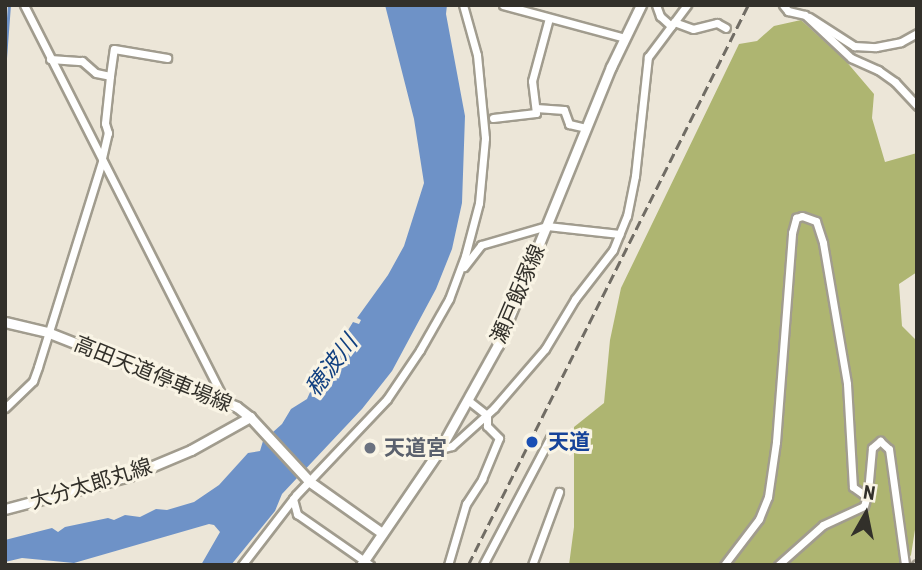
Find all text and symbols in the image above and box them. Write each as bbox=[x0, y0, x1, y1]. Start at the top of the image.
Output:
street label: 瀬戸飯塚線 bbox=[486, 241, 550, 347]
water label: 穂波川 bbox=[300, 330, 364, 402]
street label: 高田天道停車場線 bbox=[70, 331, 236, 417]
place label: 天道 bbox=[548, 429, 590, 455]
marker: 天道 bbox=[522, 432, 542, 452]
place label: 天道宮 bbox=[384, 435, 447, 461]
marker: 天道宮 bbox=[362, 440, 378, 456]
street label: 大分太郎丸線 bbox=[27, 454, 155, 514]
north arrow bbox=[831, 479, 901, 549]
text: N bbox=[862, 480, 877, 505]

